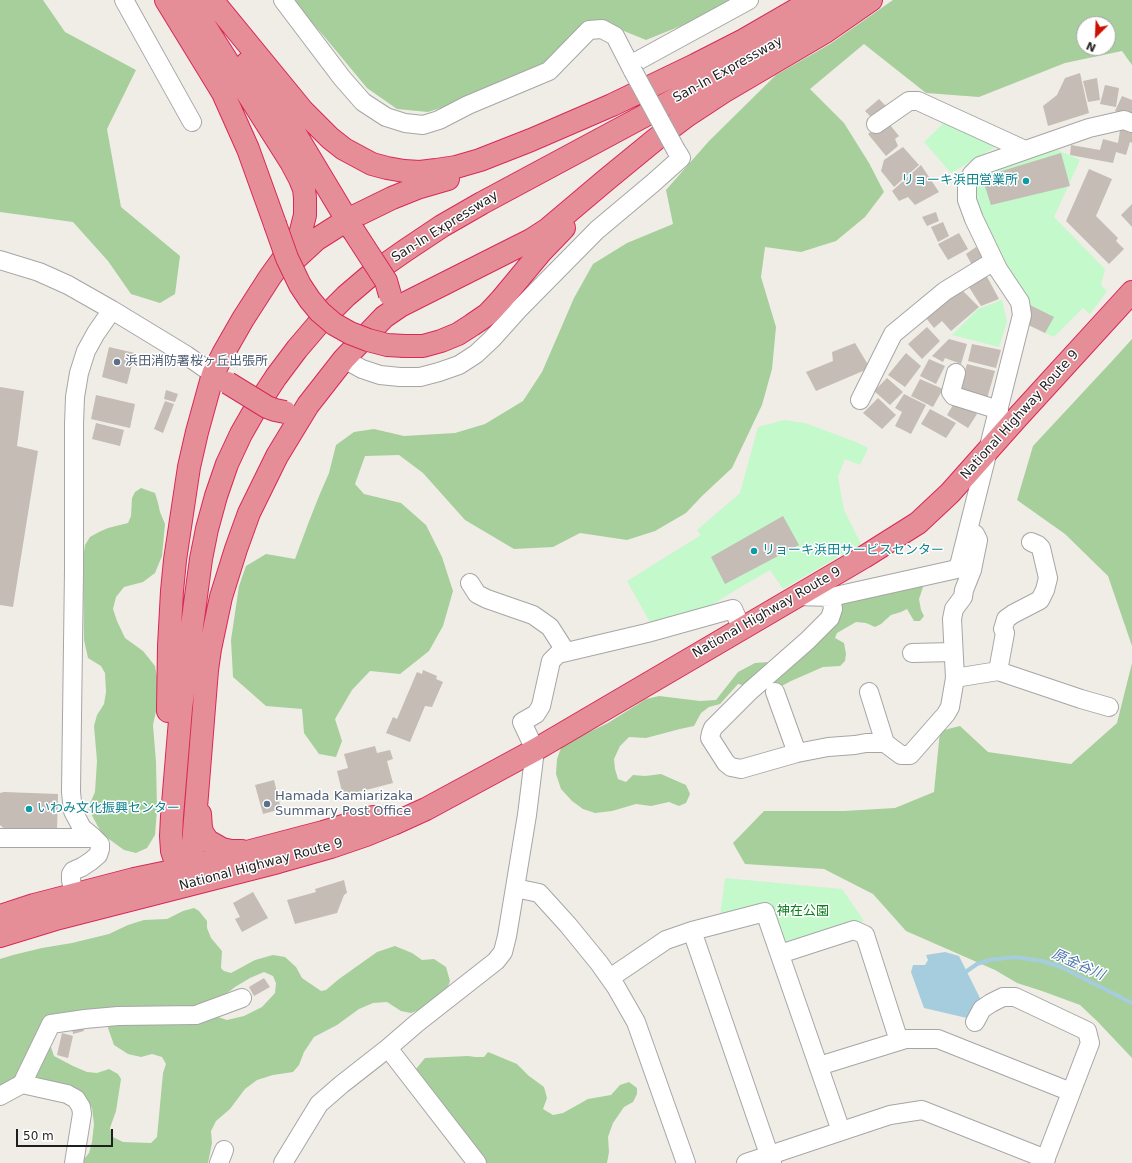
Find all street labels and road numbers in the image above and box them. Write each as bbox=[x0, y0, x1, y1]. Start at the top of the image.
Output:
street label: San-In Expressway bbox=[671, 34, 785, 106]
street label: San-In Expressway bbox=[389, 188, 501, 266]
street label: National Highway Route 9 bbox=[958, 347, 1082, 483]
street label: National Highway Route 9 bbox=[690, 564, 844, 662]
street label: National Highway Route 9 bbox=[177, 836, 345, 894]

